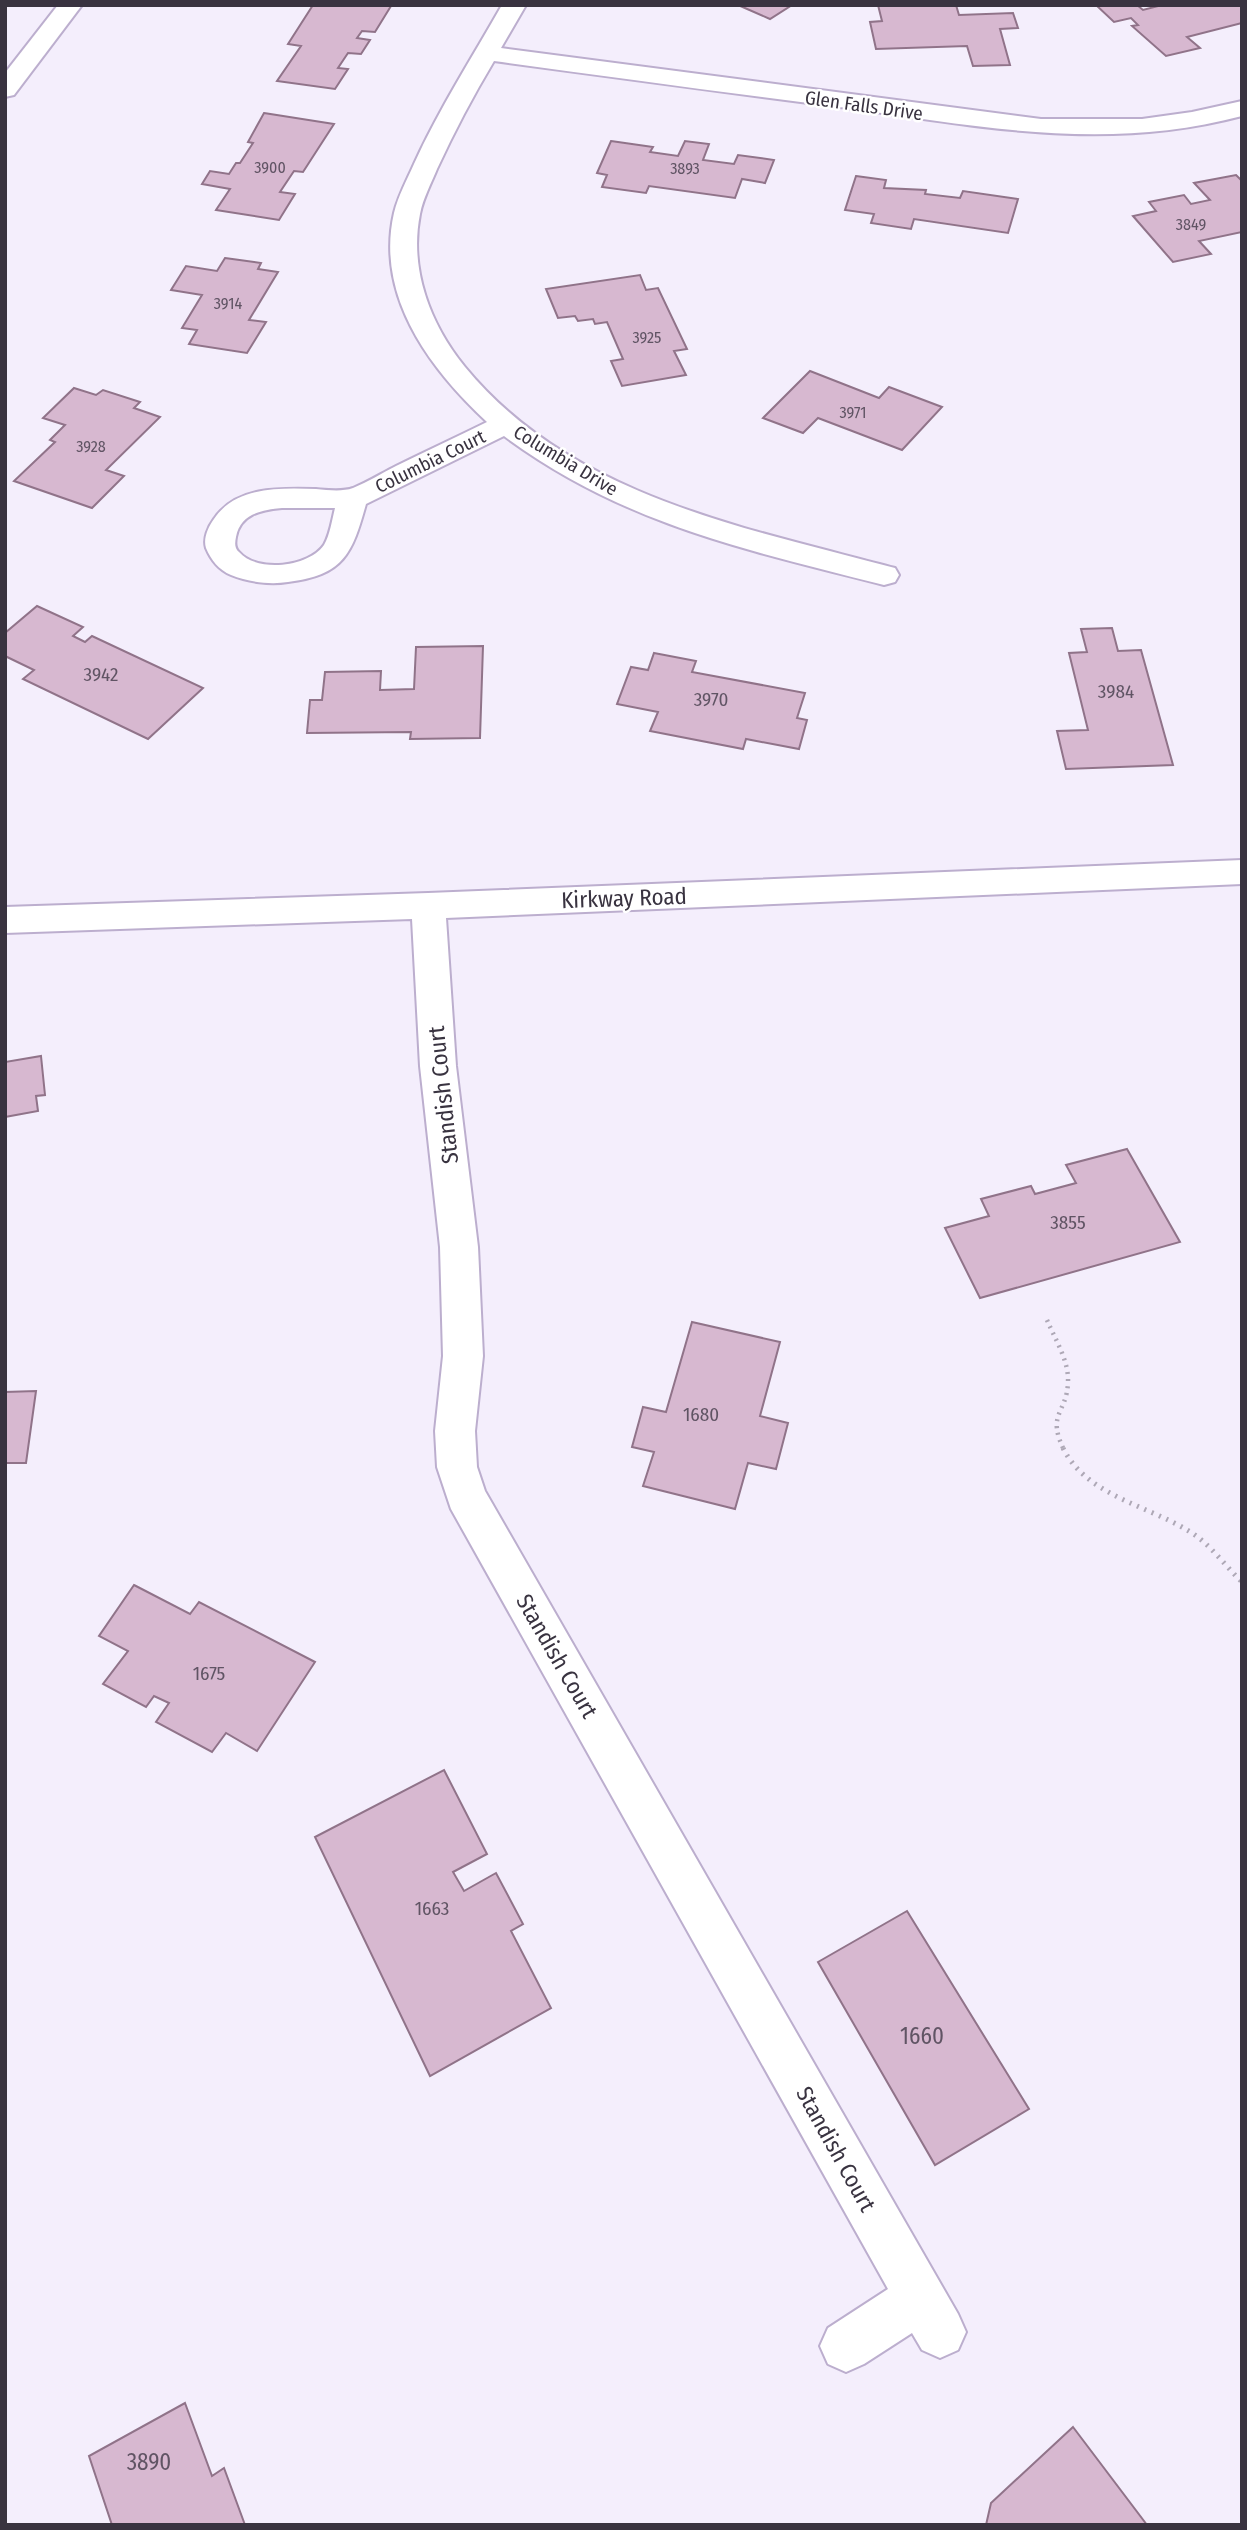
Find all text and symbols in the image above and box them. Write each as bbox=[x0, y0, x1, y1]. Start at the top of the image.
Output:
street label: Glen Falls Drive bbox=[804, 86, 924, 125]
house number: 3900 bbox=[254, 158, 286, 177]
house number: 3893 bbox=[670, 159, 700, 178]
house number: 3849 bbox=[1176, 215, 1206, 234]
house number: 3914 bbox=[214, 294, 243, 313]
house number: 3925 bbox=[633, 328, 661, 347]
house number: 3971 bbox=[839, 403, 867, 422]
street label: Columbia Drive bbox=[509, 420, 622, 501]
street label: Columbia Court bbox=[371, 425, 490, 498]
house number: 3928 bbox=[76, 437, 106, 456]
house number: 3942 bbox=[84, 663, 118, 686]
house number: 3984 bbox=[1098, 680, 1134, 703]
house number: 3970 bbox=[694, 688, 728, 711]
street label: Kirkway Road bbox=[561, 882, 687, 914]
street label: Standish Court bbox=[422, 1024, 464, 1165]
house number: 3855 bbox=[1050, 1211, 1086, 1234]
house number: 1680 bbox=[683, 1403, 719, 1426]
street label: Standish Court bbox=[510, 1589, 604, 1723]
house number: 1675 bbox=[193, 1662, 225, 1685]
house number: 1663 bbox=[415, 1897, 449, 1920]
house number: 1660 bbox=[900, 2022, 944, 2050]
street label: Standish Court bbox=[790, 2082, 882, 2217]
house number: 3890 bbox=[127, 2448, 171, 2476]

